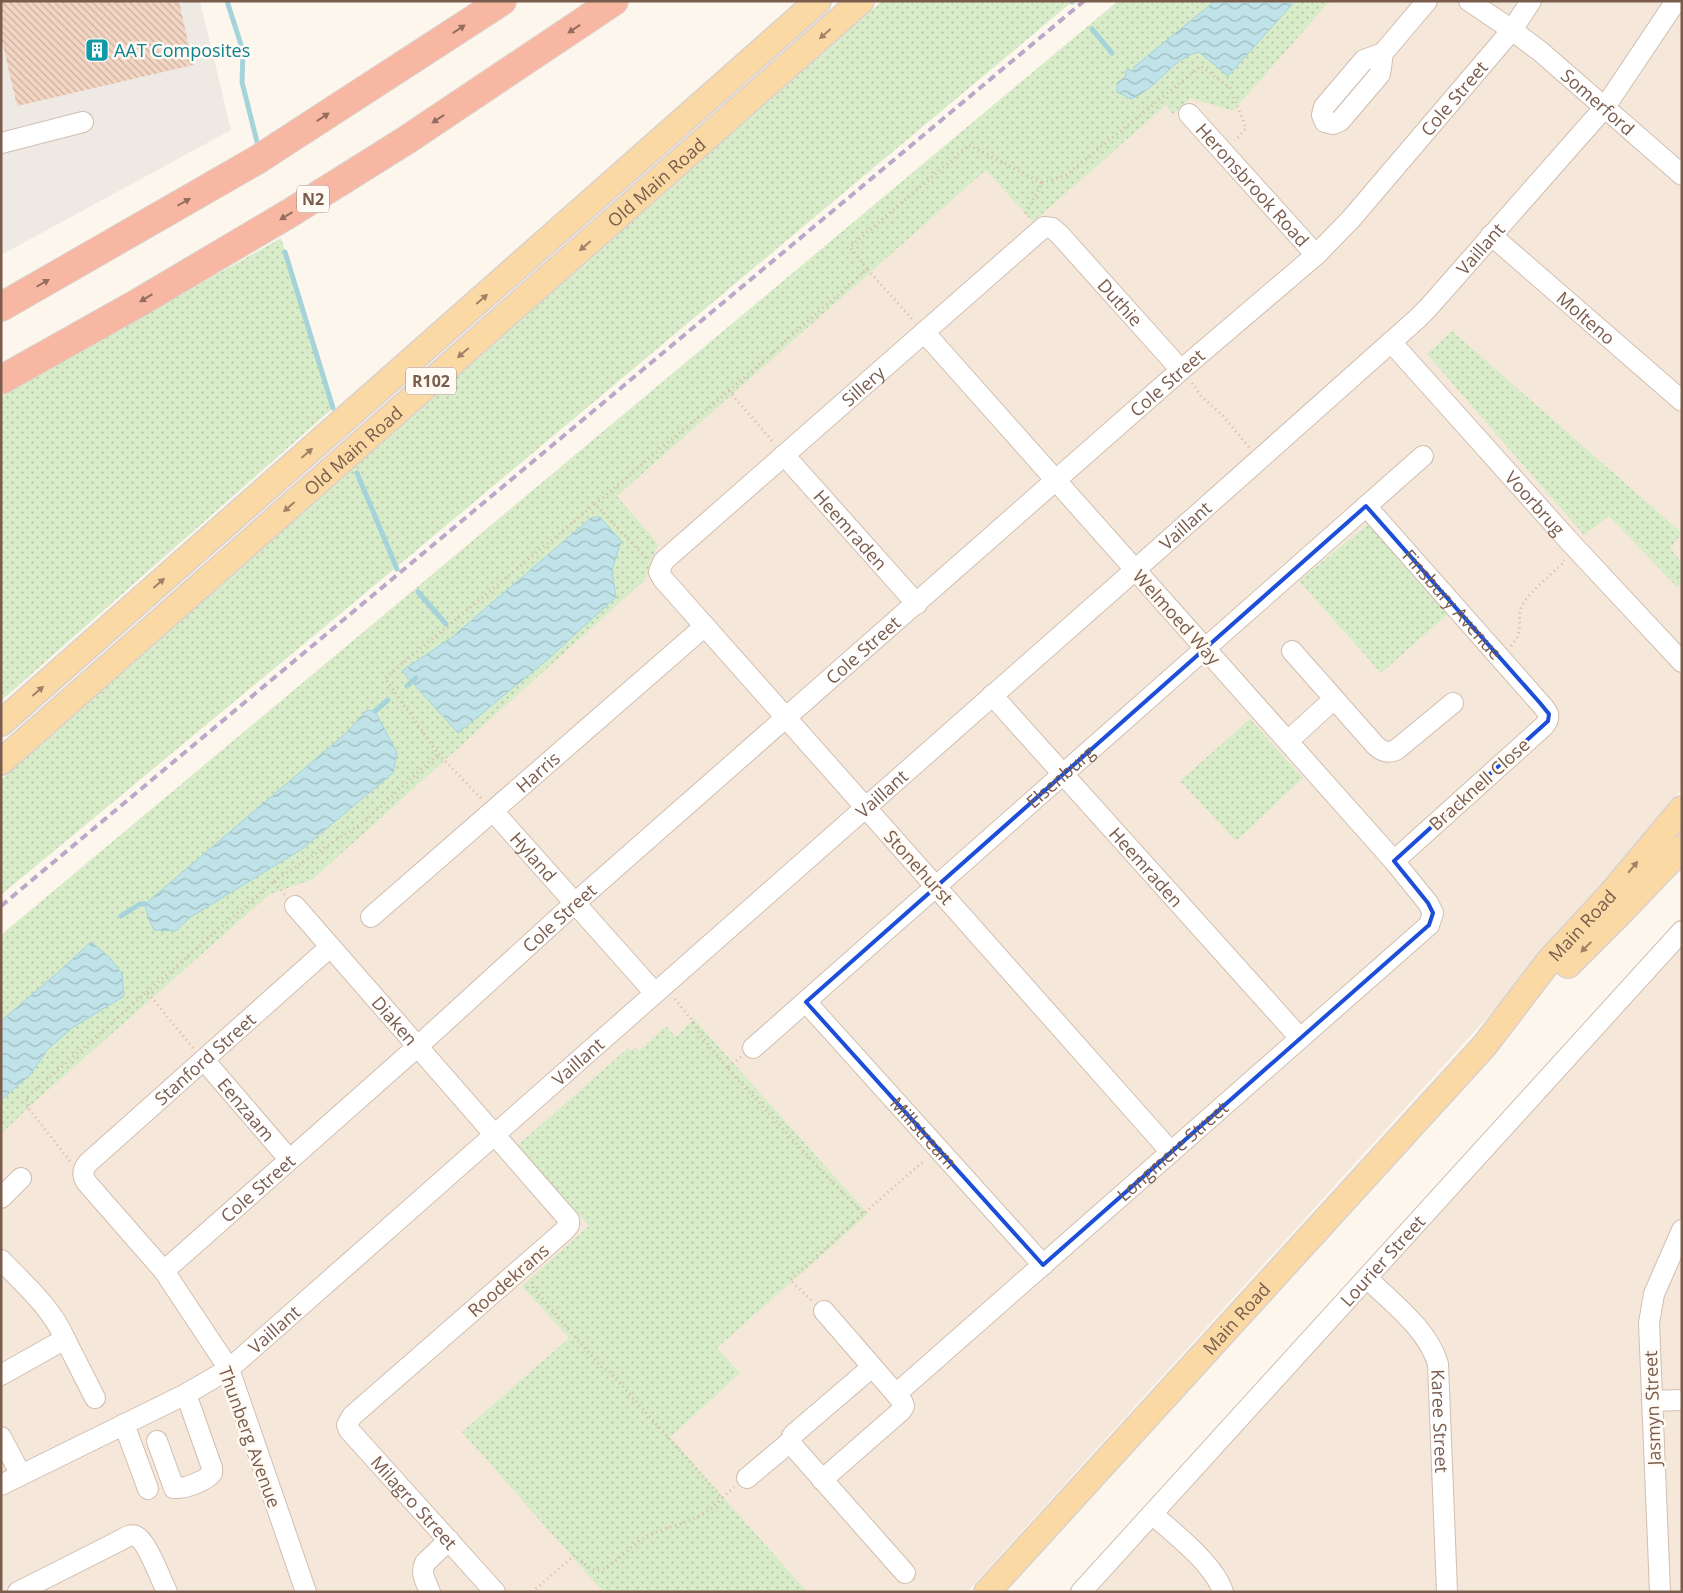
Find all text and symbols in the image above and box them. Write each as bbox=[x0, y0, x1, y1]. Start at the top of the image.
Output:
one-way arrow bbox=[453, 24, 466, 33]
one-way arrow bbox=[567, 24, 580, 34]
one-way arrow bbox=[818, 28, 831, 39]
building icon: AAT Composites bbox=[84, 37, 110, 63]
place label: AAT Composites bbox=[114, 38, 250, 62]
street label: Cole Street bbox=[1415, 55, 1493, 141]
street label: Somerford bbox=[1556, 63, 1640, 140]
one-way arrow bbox=[316, 112, 330, 122]
one-way arrow bbox=[431, 114, 445, 124]
street label: Heronsbrook Road bbox=[1191, 118, 1314, 251]
street label: Old Main Road bbox=[602, 132, 711, 232]
road number: N2 bbox=[297, 185, 329, 212]
one-way arrow bbox=[178, 197, 191, 206]
one-way arrow bbox=[280, 211, 293, 220]
street label: Vaillant bbox=[1451, 218, 1510, 280]
one-way arrow bbox=[579, 240, 592, 251]
street label: Duthie bbox=[1093, 273, 1148, 331]
one-way arrow bbox=[37, 278, 50, 287]
street label: Molteno bbox=[1552, 286, 1620, 350]
one-way arrow bbox=[475, 293, 488, 304]
one-way arrow bbox=[140, 294, 153, 303]
street label: Cole Street bbox=[1125, 343, 1209, 422]
one-way arrow bbox=[458, 347, 470, 359]
street label: Sillery bbox=[836, 360, 890, 411]
road number: R102 bbox=[406, 368, 456, 394]
street label: Old Main Road bbox=[299, 401, 407, 501]
one-way arrow bbox=[301, 447, 314, 458]
street label: Voorbrug bbox=[1500, 466, 1570, 541]
street label: Heemraden bbox=[808, 484, 893, 575]
street label: Vaillant bbox=[1154, 496, 1216, 555]
one-way arrow bbox=[284, 501, 296, 513]
street label: Finsbury Avenue bbox=[1398, 544, 1508, 664]
street label: Welmoed Way bbox=[1128, 564, 1227, 670]
one-way arrow bbox=[153, 578, 166, 589]
street label: Cole Street bbox=[820, 611, 905, 689]
one-way arrow bbox=[31, 685, 43, 697]
street label: Bracknell Close bbox=[1424, 732, 1534, 836]
street label: Elsenburg bbox=[1021, 740, 1100, 813]
street label: Harris bbox=[510, 746, 565, 798]
street label: Vaillant bbox=[850, 764, 913, 823]
street label: Heemraden bbox=[1104, 822, 1189, 912]
street label: Stonehurst bbox=[879, 825, 959, 909]
street label: Hyland bbox=[505, 827, 562, 887]
one-way arrow bbox=[1628, 861, 1639, 874]
street label: Cole Street bbox=[517, 878, 601, 957]
street label: Main Road bbox=[1543, 884, 1621, 966]
one-way arrow bbox=[1580, 941, 1592, 953]
street label: Diaken bbox=[367, 991, 423, 1050]
street label: Stanford Street bbox=[149, 1007, 260, 1110]
street label: Vaillant bbox=[547, 1032, 609, 1091]
street label: Eenzaam bbox=[212, 1073, 280, 1146]
street label: Millstream bbox=[885, 1092, 963, 1174]
street label: Longmere Street bbox=[1112, 1096, 1233, 1206]
street label: Cole Street bbox=[215, 1149, 300, 1228]
street label: Lourier Street bbox=[1335, 1210, 1430, 1311]
street label: Roodekrans bbox=[462, 1238, 554, 1322]
street label: Main Road bbox=[1197, 1277, 1275, 1360]
street label: Vaillant bbox=[243, 1300, 305, 1359]
street label: Jasmyn Street bbox=[1638, 1350, 1666, 1468]
street label: Thunberg Avenue bbox=[213, 1363, 287, 1511]
street label: Karee Street bbox=[1426, 1369, 1454, 1473]
street label: Milagro Street bbox=[366, 1450, 463, 1554]

